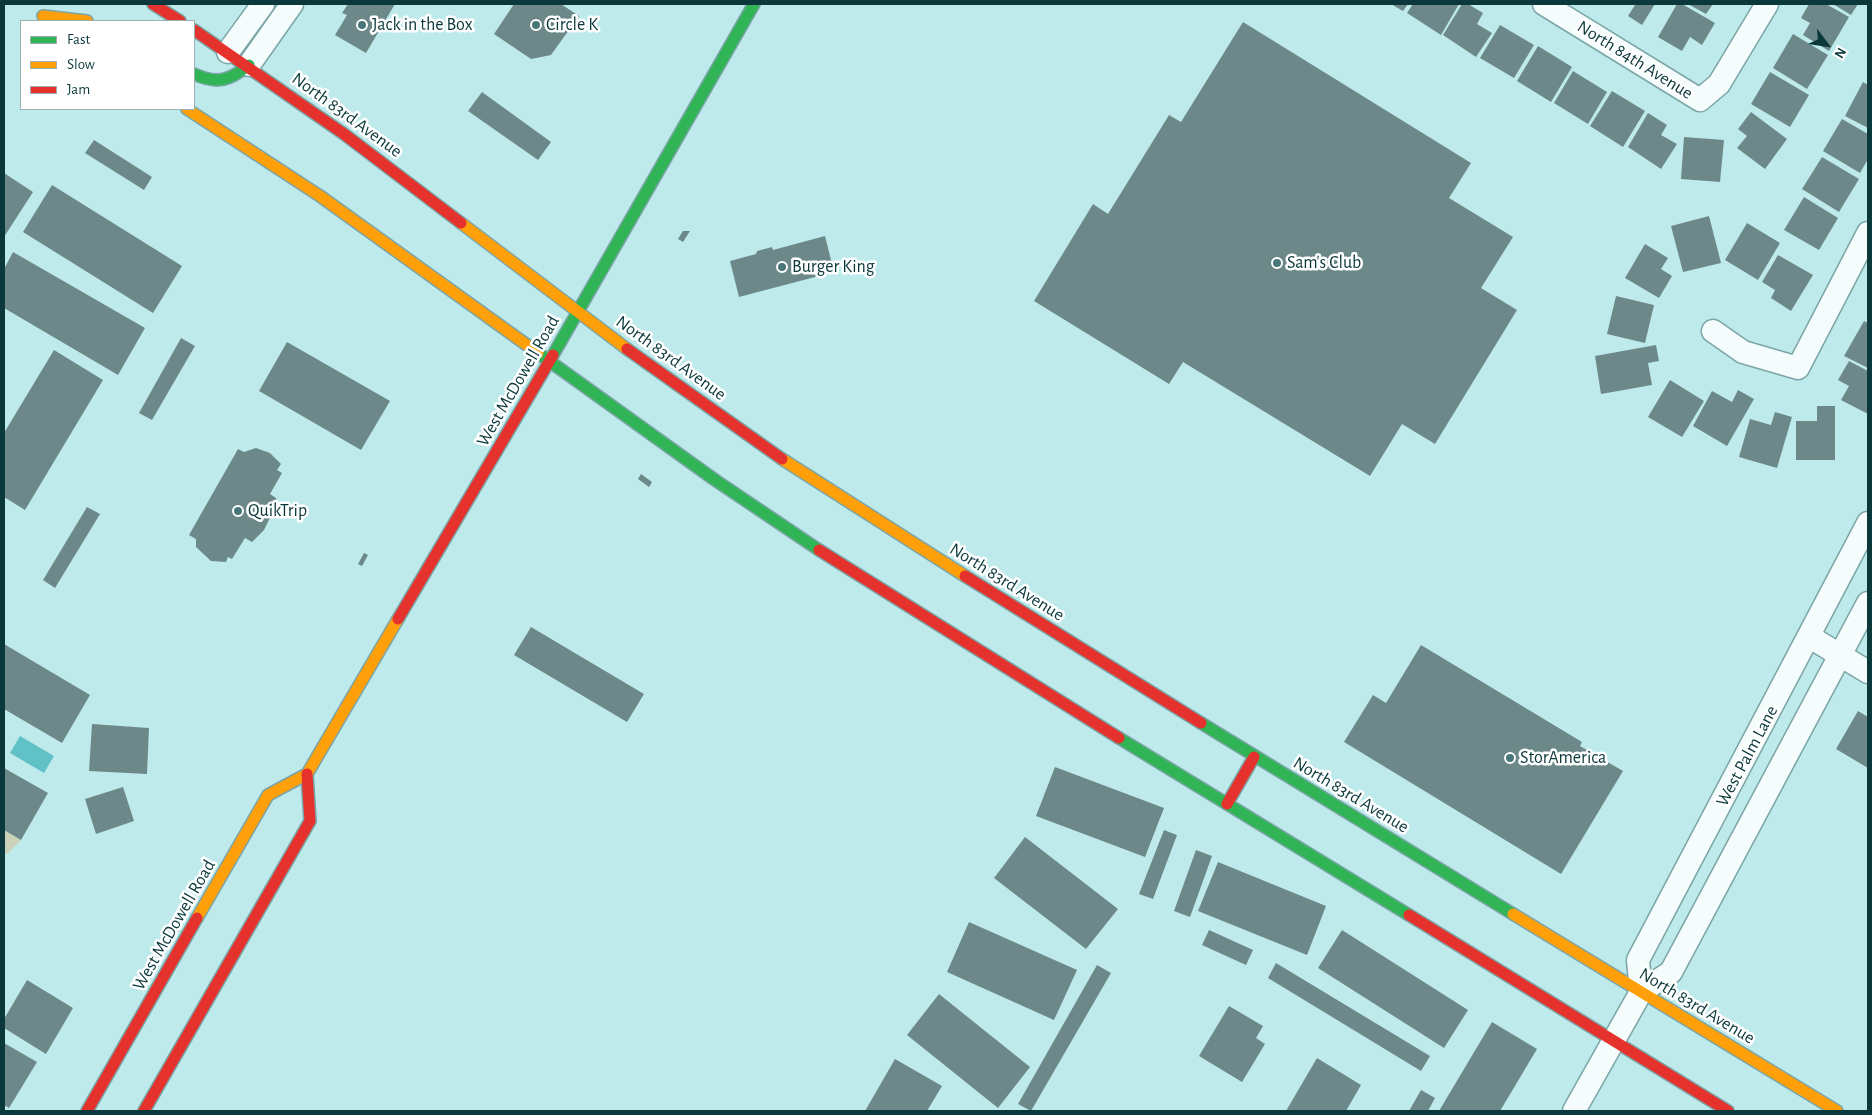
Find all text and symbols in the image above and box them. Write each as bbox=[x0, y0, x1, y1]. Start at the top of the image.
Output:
place label: Jack in the Box bbox=[372, 14, 472, 36]
place label: Circle K bbox=[546, 14, 598, 36]
street label: North 84th Avenue bbox=[1573, 16, 1697, 104]
marker: Jack in the Box bbox=[356, 19, 368, 31]
marker: Circle K bbox=[530, 19, 542, 31]
legend bbox=[20, 20, 195, 110]
north arrow bbox=[1802, 20, 1852, 70]
text: Fast bbox=[67, 32, 90, 47]
text: N bbox=[1831, 45, 1848, 60]
text: Slow bbox=[67, 57, 95, 72]
street label: North 83rd Avenue bbox=[288, 68, 406, 162]
text: Jam bbox=[67, 82, 90, 97]
place label: Sam's Club bbox=[1287, 252, 1361, 274]
place label: Burger King bbox=[792, 256, 875, 278]
marker: Sam's Club bbox=[1271, 257, 1283, 269]
marker: Burger King bbox=[776, 261, 788, 273]
street label: North 83rd Avenue bbox=[612, 311, 730, 405]
street label: West McDowell Road bbox=[472, 312, 564, 450]
place label: QuikTrip bbox=[248, 500, 307, 522]
marker: QuikTrip bbox=[232, 505, 244, 517]
street label: North 83rd Avenue bbox=[946, 538, 1068, 626]
street label: West Palm Lane bbox=[1711, 702, 1783, 810]
place label: StorAmerica bbox=[1520, 747, 1606, 769]
street label: North 83rd Avenue bbox=[1289, 752, 1413, 838]
marker: StorAmerica bbox=[1504, 752, 1516, 764]
street label: West McDowell Road bbox=[128, 856, 220, 994]
street label: North 83rd Avenue bbox=[1635, 963, 1759, 1049]

